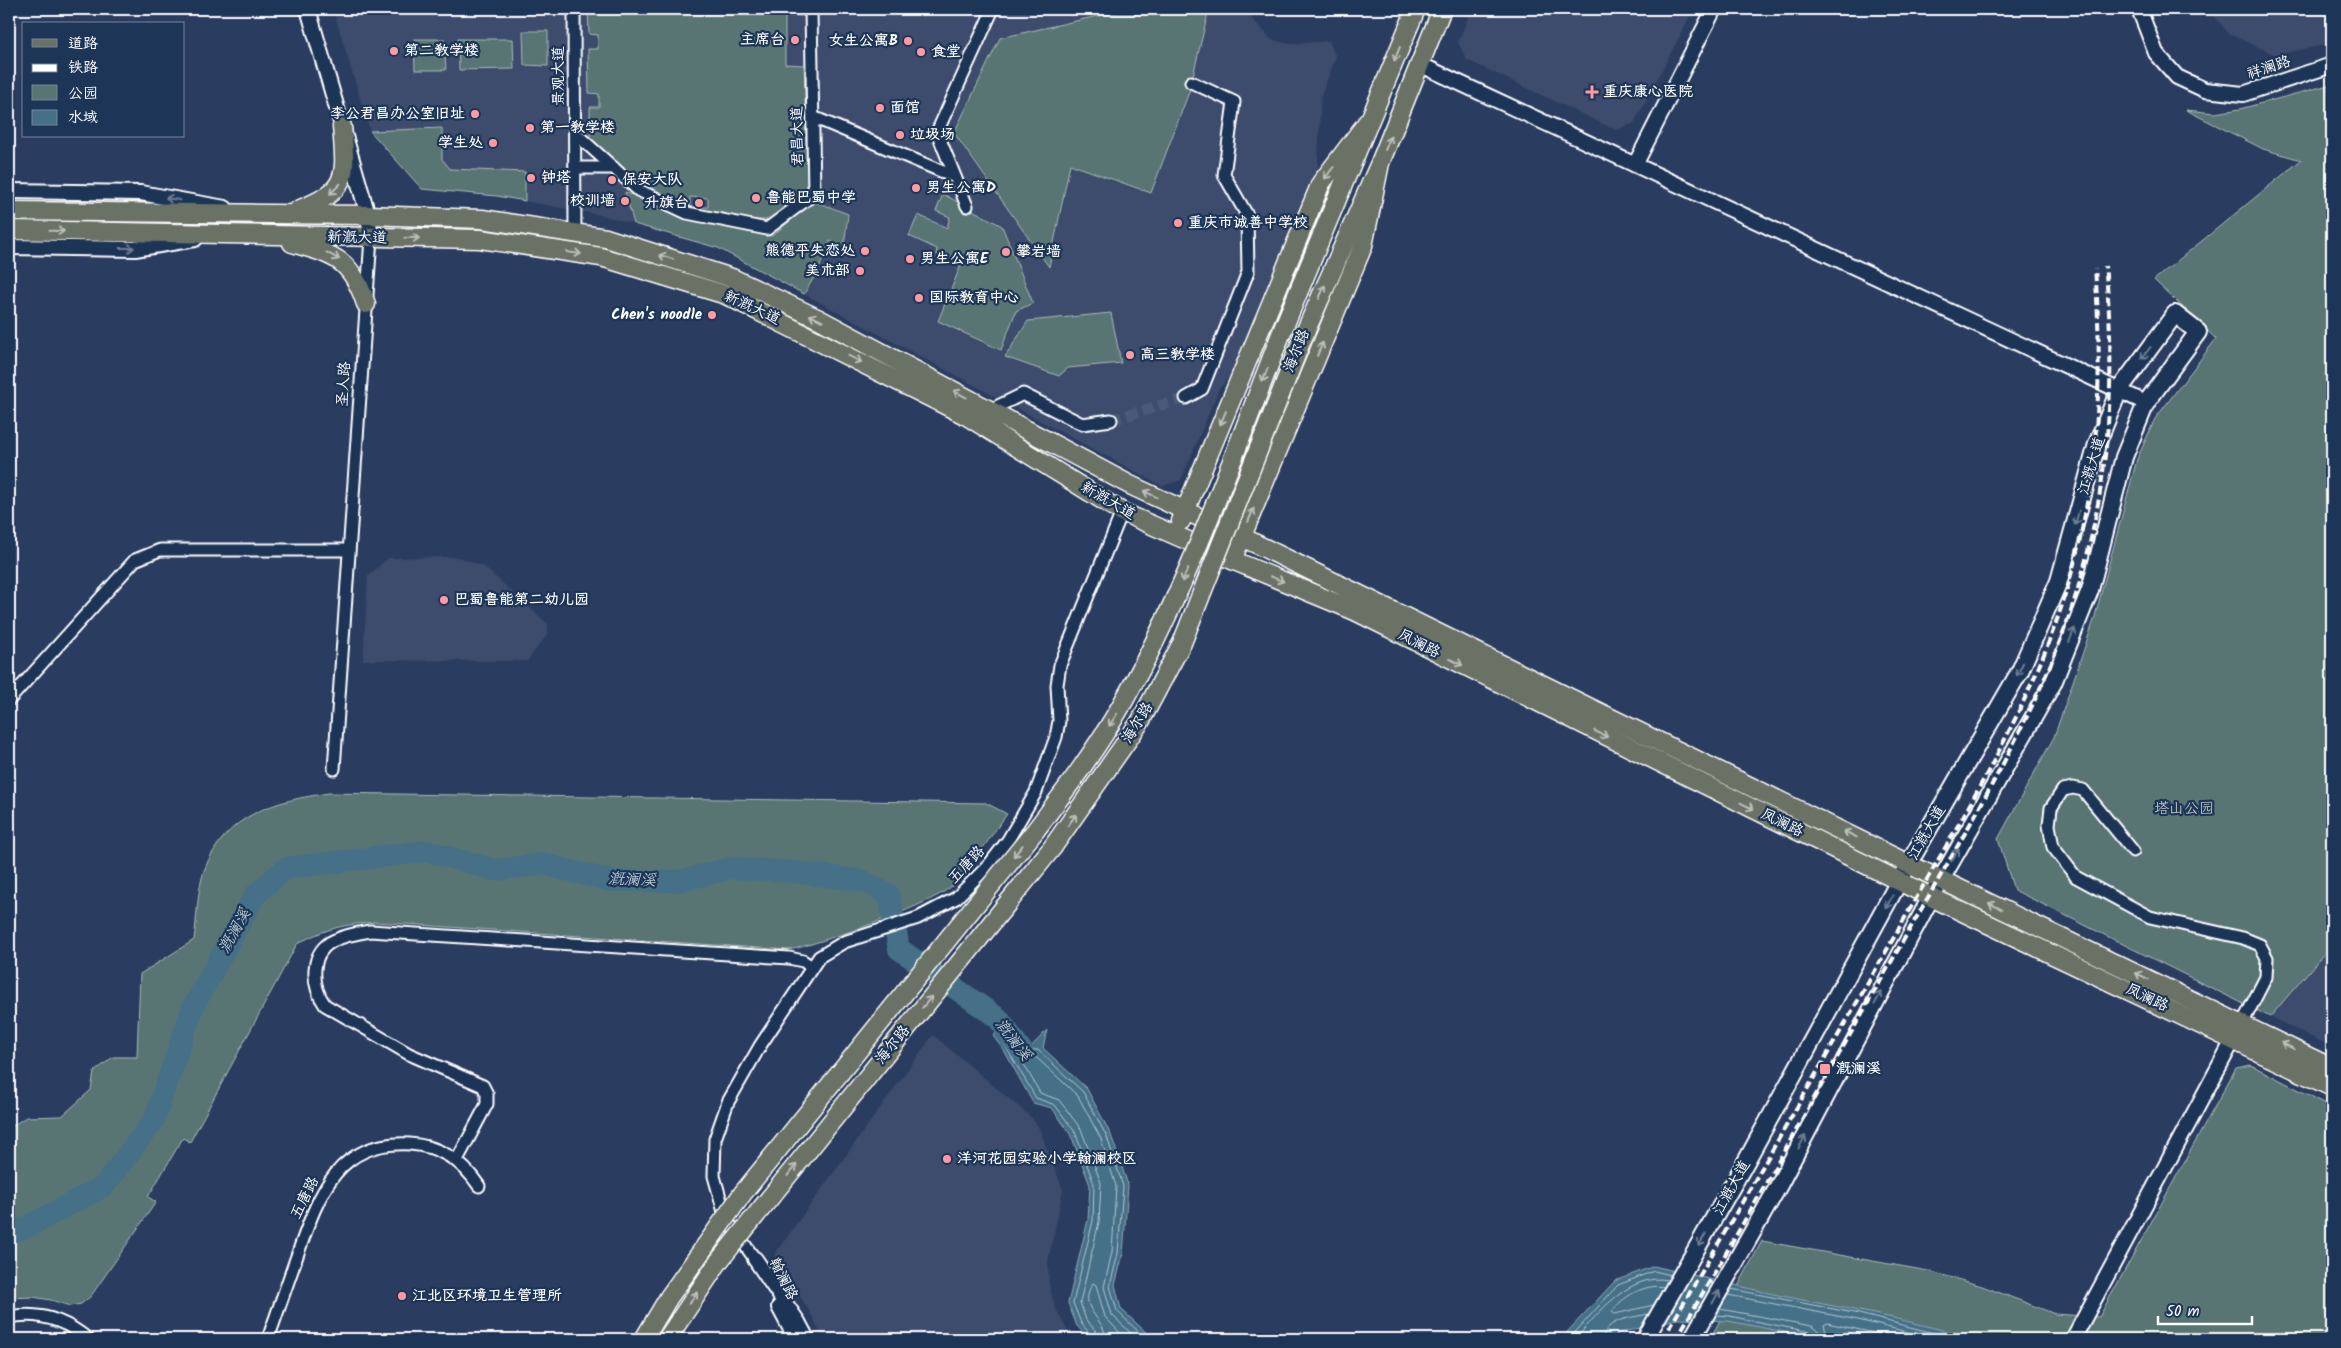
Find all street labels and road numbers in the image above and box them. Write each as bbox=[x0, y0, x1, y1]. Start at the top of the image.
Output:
street label: 景观大道 bbox=[547, 46, 571, 106]
street label: 祥澜路 bbox=[2244, 50, 2294, 86]
street label: 君昌大道 bbox=[785, 106, 811, 166]
street label: 新溉大道 bbox=[327, 225, 387, 251]
street label: 新溉大道 bbox=[720, 284, 784, 332]
street label: 海尔路 bbox=[1277, 326, 1317, 376]
street label: 圣人路 bbox=[330, 361, 358, 407]
street label: 江溉大道 bbox=[2072, 434, 2112, 498]
street label: 新溉大道 bbox=[1076, 476, 1140, 526]
street label: 凤澜路 bbox=[1393, 623, 1445, 665]
street label: 海尔路 bbox=[1116, 698, 1160, 748]
street label: 江溉大道 bbox=[1902, 801, 1952, 865]
street label: 凤澜路 bbox=[1757, 802, 1807, 844]
street label: 五唐路 bbox=[943, 840, 991, 890]
street label: 凤澜路 bbox=[2122, 978, 2172, 1018]
street label: 海尔路 bbox=[870, 1020, 916, 1070]
street label: 江溉大道 bbox=[1707, 1156, 1757, 1220]
street label: 五唐路 bbox=[284, 1173, 326, 1223]
street label: 翰澜路 bbox=[762, 1254, 804, 1304]

